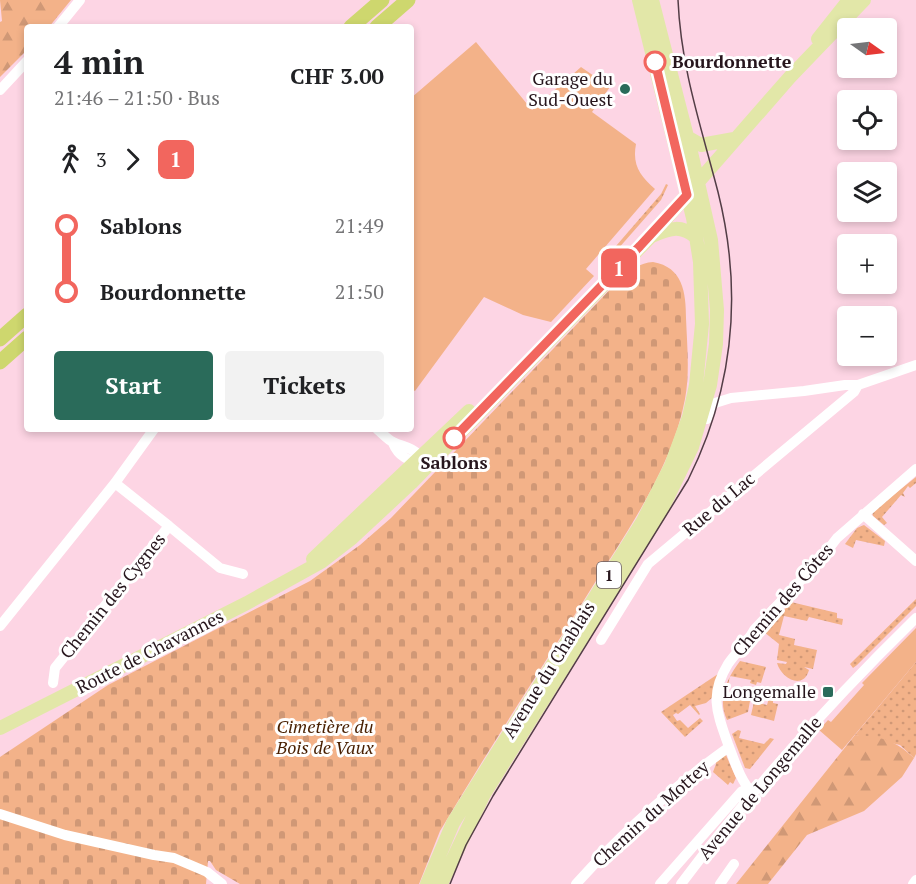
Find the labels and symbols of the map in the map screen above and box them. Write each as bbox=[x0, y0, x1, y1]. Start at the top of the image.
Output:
north arrow bbox=[837, 18, 897, 78]
place label: Bourdonnette bbox=[672, 49, 792, 73]
marker: Bourdonnette bbox=[644, 51, 666, 73]
place label: Garage du Sud-Ouest bbox=[528, 66, 613, 111]
marker: Garage du Sud-Ouest bbox=[618, 82, 632, 96]
line badge: 1 bbox=[600, 248, 638, 288]
marker: Sablons bbox=[443, 427, 465, 449]
place label: Sablons bbox=[420, 450, 488, 474]
street label: Rue du Lac bbox=[677, 466, 760, 540]
street label: Chemin des Cygnes bbox=[54, 527, 170, 663]
street label: Chemin des Côtes bbox=[726, 538, 838, 661]
road number: 1 bbox=[597, 562, 621, 588]
street label: Avenue du Chablais bbox=[496, 597, 600, 742]
street label: Route de Chavannes bbox=[72, 603, 227, 699]
place label: Longemalle bbox=[722, 679, 816, 703]
marker: Longemalle bbox=[821, 685, 835, 699]
street label: Avenue de Longemalle bbox=[692, 711, 826, 864]
park label: Cimetière du Bois de Vaux bbox=[275, 714, 375, 759]
street label: Chemin du Mottey bbox=[587, 754, 714, 872]

